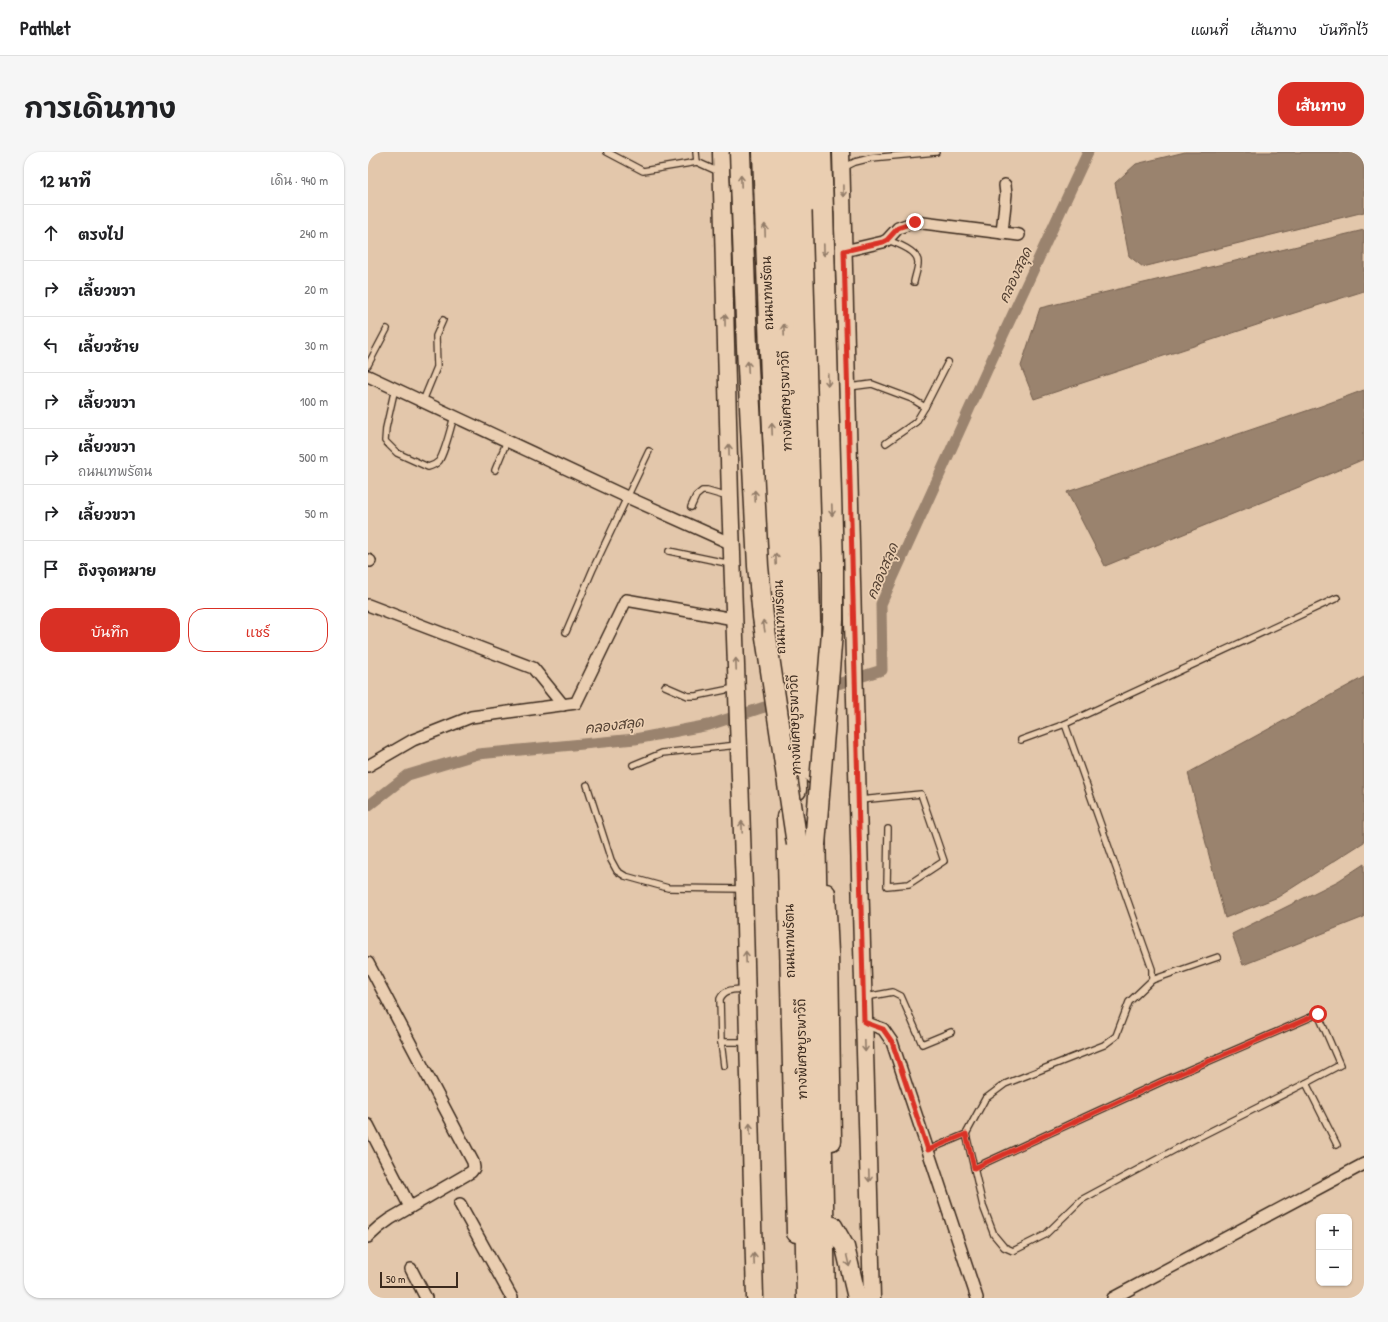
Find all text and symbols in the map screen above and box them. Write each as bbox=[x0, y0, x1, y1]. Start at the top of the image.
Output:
text: Pathlet bbox=[20, 15, 70, 41]
text: แผนที่ bbox=[1191, 20, 1228, 39]
text: เส้นทาง bbox=[1250, 20, 1297, 39]
text: บันทึกไว้ bbox=[1319, 20, 1368, 39]
button: เส้นทาง bbox=[1278, 82, 1364, 126]
text: การเดินทาง bbox=[24, 89, 176, 127]
text: 12 นาที bbox=[40, 169, 91, 192]
text: เดิน · 940 m bbox=[270, 171, 328, 189]
one-way arrow bbox=[738, 175, 745, 188]
one-way arrow bbox=[839, 184, 847, 197]
route end bbox=[906, 213, 924, 231]
icon: ahead bbox=[40, 222, 62, 244]
text: ตรงไป bbox=[78, 224, 124, 245]
text: 240 m bbox=[299, 224, 328, 242]
one-way arrow bbox=[761, 224, 769, 237]
one-way arrow bbox=[821, 243, 828, 256]
water label: คลองสลุด bbox=[993, 243, 1038, 307]
street label: ถนนเทพรัตน bbox=[757, 255, 777, 330]
icon: right bbox=[40, 278, 62, 300]
text: เลี้ยวขวา bbox=[78, 280, 136, 301]
text: 20 m bbox=[304, 280, 328, 298]
one-way arrow bbox=[721, 314, 729, 327]
one-way arrow bbox=[780, 324, 787, 337]
icon: left bbox=[40, 334, 62, 356]
text: เลี้ยวซ้าย bbox=[78, 336, 139, 357]
text: 30 m bbox=[305, 336, 328, 354]
street label: ทางพิเศษบูรพาวิถี bbox=[774, 350, 797, 452]
one-way arrow bbox=[744, 360, 752, 373]
one-way arrow bbox=[824, 373, 832, 386]
icon: right bbox=[40, 390, 62, 412]
text: เลี้ยวขวา bbox=[78, 392, 136, 413]
text: 100 m bbox=[300, 392, 328, 410]
one-way arrow bbox=[768, 423, 776, 436]
text: เลี้ยวขวา bbox=[78, 436, 136, 457]
one-way arrow bbox=[725, 444, 732, 457]
icon: right bbox=[40, 446, 62, 468]
text: 500 m bbox=[299, 448, 328, 466]
text: ถนนเทพรัตน bbox=[78, 462, 152, 480]
one-way arrow bbox=[751, 490, 758, 503]
icon: right bbox=[40, 502, 62, 524]
one-way arrow bbox=[828, 503, 836, 516]
text: เลี้ยวขวา bbox=[78, 504, 136, 525]
text: 50 m bbox=[305, 504, 328, 522]
water label: คลองสลุด bbox=[861, 539, 904, 603]
one-way arrow bbox=[773, 553, 780, 566]
icon: arrive bbox=[40, 558, 62, 580]
text: ถึงจุดหมาย bbox=[78, 560, 156, 581]
street label: ถนนเทพรัตน bbox=[769, 579, 789, 654]
button: บันทึก bbox=[40, 608, 180, 652]
button: แชร์ bbox=[188, 608, 328, 652]
one-way arrow bbox=[760, 620, 768, 633]
one-way arrow bbox=[732, 658, 740, 671]
street label: ทางพิเศษบูรพาวิถี bbox=[783, 674, 806, 776]
water label: คลองสลุด bbox=[583, 711, 646, 740]
one-way arrow bbox=[738, 821, 745, 834]
street label: ถนนเทพรัตน bbox=[779, 903, 799, 978]
one-way arrow bbox=[742, 951, 750, 964]
street label: ทางพิเศษบูรพาวิถี bbox=[791, 998, 812, 1100]
route start bbox=[1309, 1005, 1327, 1023]
one-way arrow bbox=[861, 1039, 869, 1052]
one-way arrow bbox=[746, 1123, 754, 1136]
one-way arrow bbox=[865, 1169, 872, 1182]
map controls bbox=[1316, 1214, 1352, 1286]
button: + bbox=[1316, 1214, 1352, 1250]
button: − bbox=[1316, 1250, 1352, 1286]
one-way arrow bbox=[750, 1253, 757, 1266]
one-way arrow bbox=[845, 1254, 852, 1267]
scale bar bbox=[380, 1270, 458, 1289]
text: 50 m bbox=[386, 1272, 406, 1286]

